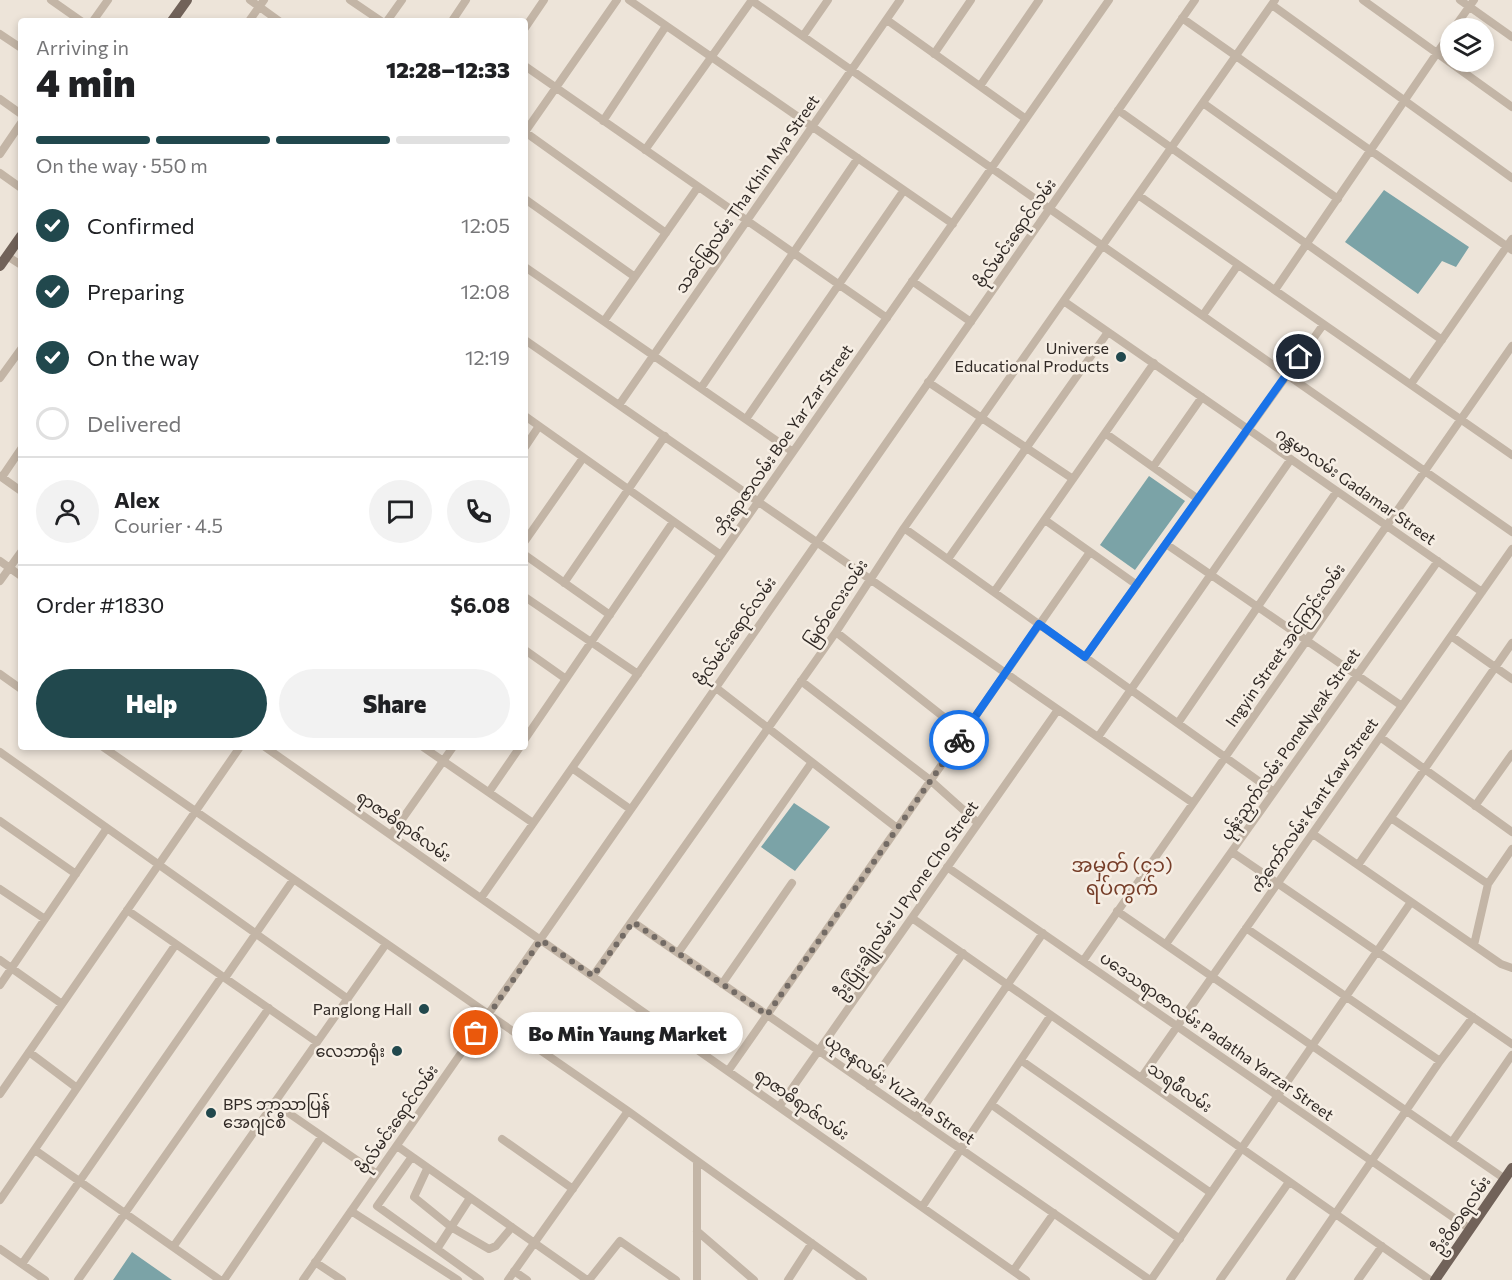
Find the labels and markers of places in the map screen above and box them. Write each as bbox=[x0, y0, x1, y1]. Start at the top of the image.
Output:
pin bbox=[1273, 331, 1324, 382]
place label: Universe Educational Products bbox=[955, 338, 1109, 375]
marker: Universe Educational Products bbox=[1114, 350, 1128, 364]
place label: Panglong Hall bbox=[313, 999, 412, 1018]
marker: Panglong Hall bbox=[417, 1002, 431, 1016]
pin bbox=[450, 1007, 501, 1058]
callout: Bo Min Yaung Market bbox=[512, 1012, 743, 1054]
place label: လေဘာရုံး bbox=[315, 1041, 385, 1066]
marker: လေဘာရုံး bbox=[390, 1044, 404, 1058]
place label: BPS ဘာသာပြန် အေဂျင်စီ bbox=[223, 1093, 330, 1136]
marker: BPS ဘာသာပြန် အေဂျင်စီ bbox=[204, 1106, 218, 1120]

